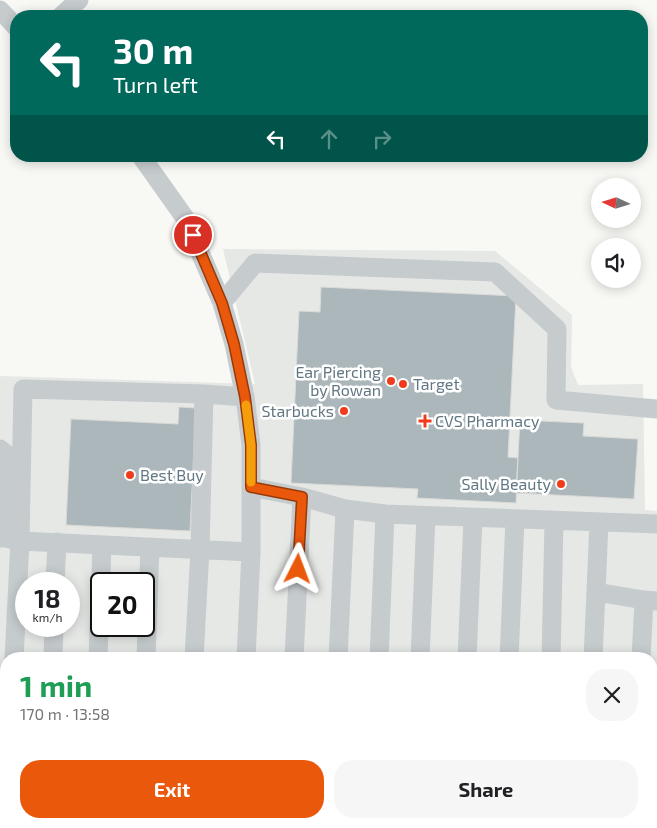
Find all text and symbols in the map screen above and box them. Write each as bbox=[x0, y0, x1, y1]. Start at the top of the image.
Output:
text: 30 m bbox=[113, 29, 193, 71]
icon: left bbox=[30, 30, 95, 95]
text: Turn left bbox=[113, 71, 198, 97]
icon: left bbox=[262, 125, 290, 153]
icon: ahead bbox=[315, 125, 343, 153]
icon: right bbox=[368, 125, 396, 153]
north arrow bbox=[591, 178, 641, 228]
map controls bbox=[591, 178, 641, 288]
pin bbox=[172, 214, 214, 256]
icon: arrive bbox=[179, 221, 207, 249]
button: sound bbox=[591, 238, 641, 288]
place label: Ear Piercing by Rowan bbox=[295, 362, 381, 399]
place label: Target bbox=[413, 374, 459, 393]
marker: Ear Piercing by Rowan bbox=[385, 375, 397, 387]
marker: Target bbox=[397, 378, 409, 390]
place label: Starbucks bbox=[261, 401, 334, 420]
marker: Starbucks bbox=[338, 405, 350, 417]
place label: CVS Pharmacy bbox=[435, 411, 540, 430]
marker: CVS Pharmacy bbox=[419, 415, 431, 427]
place label: Best Buy bbox=[140, 465, 204, 484]
marker: Best Buy bbox=[124, 469, 136, 481]
place label: Sally Beauty bbox=[461, 474, 552, 493]
marker: Sally Beauty bbox=[555, 478, 567, 490]
position arrow bbox=[271, 542, 323, 594]
speed limit sign: 20 bbox=[90, 572, 155, 637]
text: 18 bbox=[34, 583, 61, 613]
text: km/h bbox=[33, 610, 62, 624]
text: 1 min bbox=[20, 667, 92, 703]
button: close bbox=[586, 669, 638, 721]
text: 170 m · 13:58 bbox=[20, 704, 110, 723]
button: Exit bbox=[20, 760, 324, 818]
button: Share bbox=[334, 760, 638, 818]

